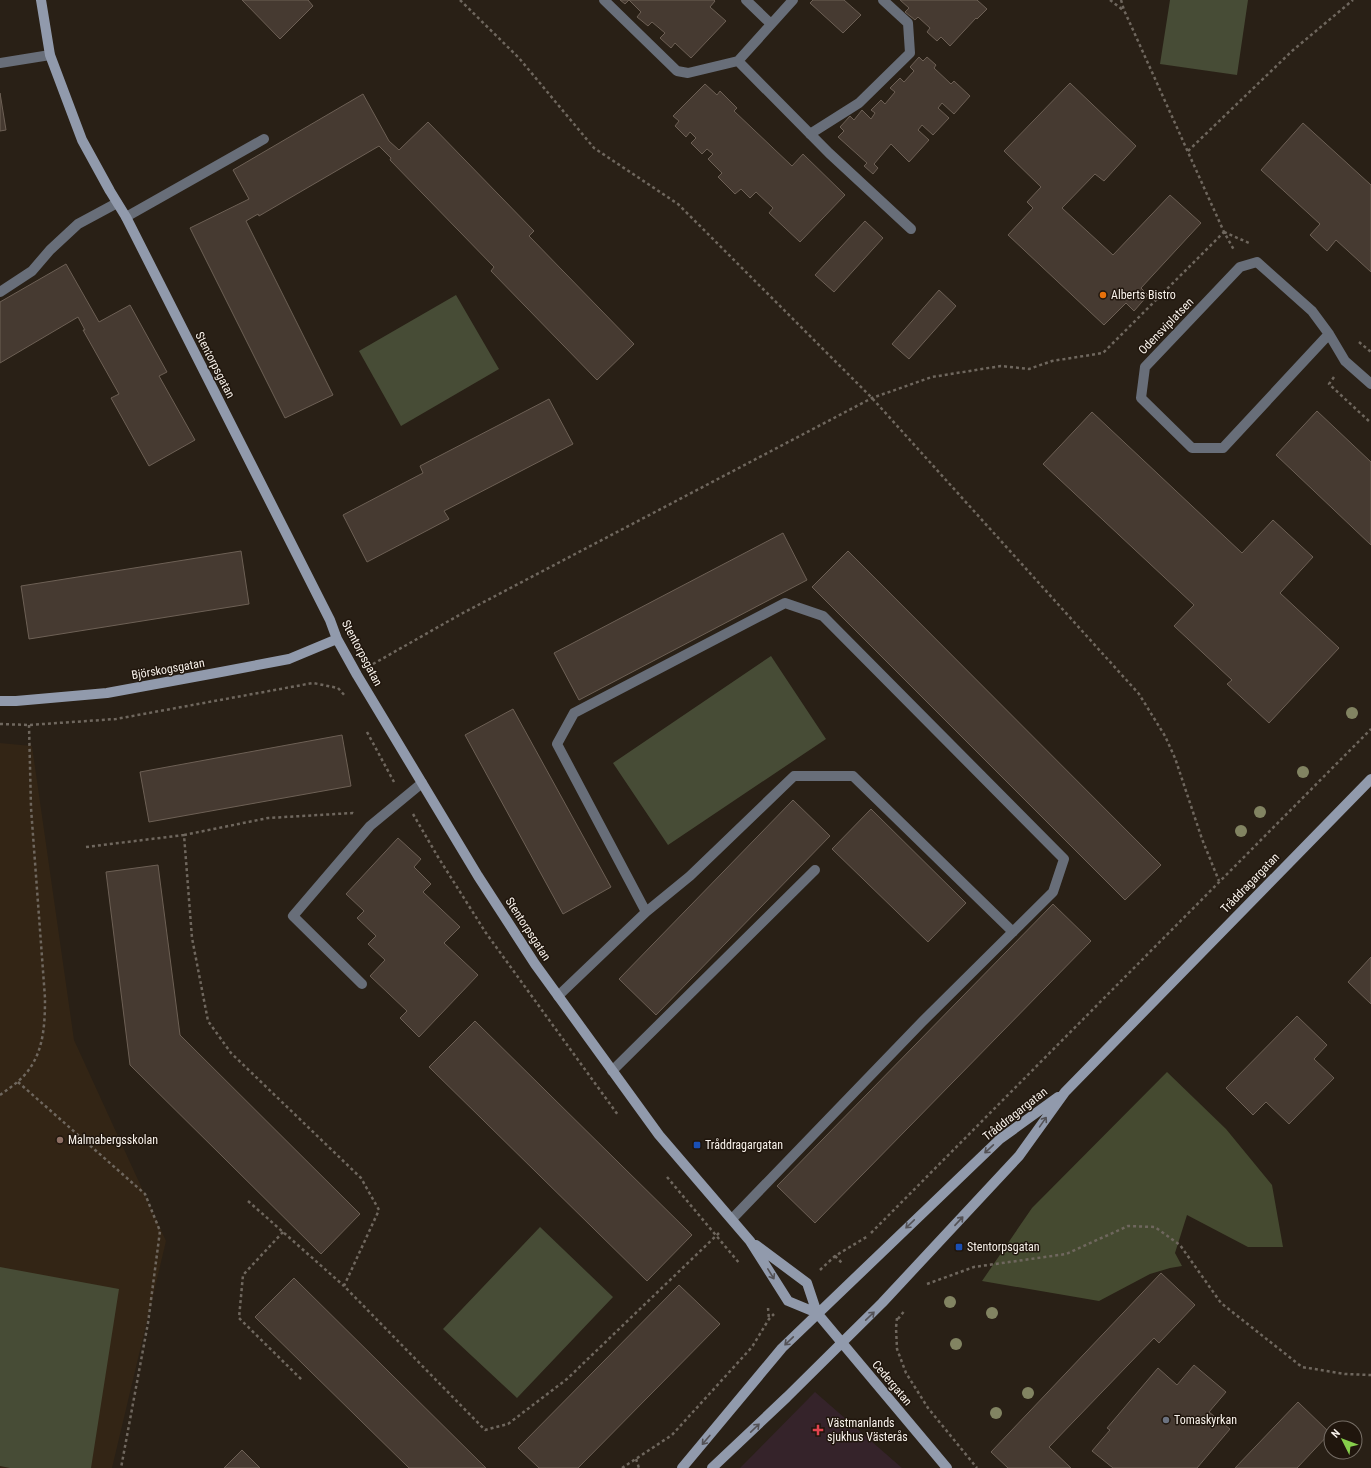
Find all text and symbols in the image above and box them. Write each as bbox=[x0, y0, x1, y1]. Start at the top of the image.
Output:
place label: Alberts Bistro bbox=[1111, 288, 1176, 302]
marker: Alberts Bistro bbox=[1098, 290, 1108, 300]
street label: Odensviplatsen bbox=[1136, 295, 1196, 357]
street label: Stentorpsgatan bbox=[192, 330, 238, 401]
street label: Stentorpsgatan bbox=[339, 618, 385, 688]
street label: Björskogsgatan bbox=[130, 656, 206, 682]
street label: Tråddragargatan bbox=[1218, 850, 1282, 916]
street label: Stentorpsgatan bbox=[502, 895, 554, 963]
street label: Tråddragargatan bbox=[980, 1084, 1050, 1144]
one-way arrow bbox=[1039, 1117, 1047, 1128]
place label: Malmabergsskolan bbox=[68, 1133, 158, 1147]
marker: Malmabergsskolan bbox=[55, 1135, 65, 1145]
place label: Tråddragargatan bbox=[705, 1138, 783, 1152]
marker: Tråddragargatan bbox=[692, 1140, 702, 1150]
one-way arrow bbox=[984, 1145, 994, 1154]
one-way arrow bbox=[954, 1216, 964, 1226]
one-way arrow bbox=[905, 1219, 915, 1229]
place label: Stentorpsgatan bbox=[967, 1240, 1040, 1254]
marker: Stentorpsgatan bbox=[954, 1242, 964, 1252]
one-way arrow bbox=[767, 1268, 775, 1279]
one-way arrow bbox=[865, 1311, 875, 1321]
one-way arrow bbox=[784, 1336, 794, 1345]
street label: Cedergatan bbox=[869, 1358, 915, 1408]
place label: Tomaskyrkan bbox=[1174, 1413, 1237, 1427]
marker: Tomaskyrkan bbox=[1161, 1415, 1171, 1425]
place label: Västmanlands sjukhus Västerås bbox=[827, 1416, 908, 1444]
north arrow bbox=[1323, 1420, 1363, 1460]
one-way arrow bbox=[750, 1423, 760, 1433]
marker: Västmanlands sjukhus Västerås bbox=[812, 1424, 824, 1436]
text: N bbox=[1329, 1427, 1343, 1441]
one-way arrow bbox=[701, 1435, 710, 1445]

